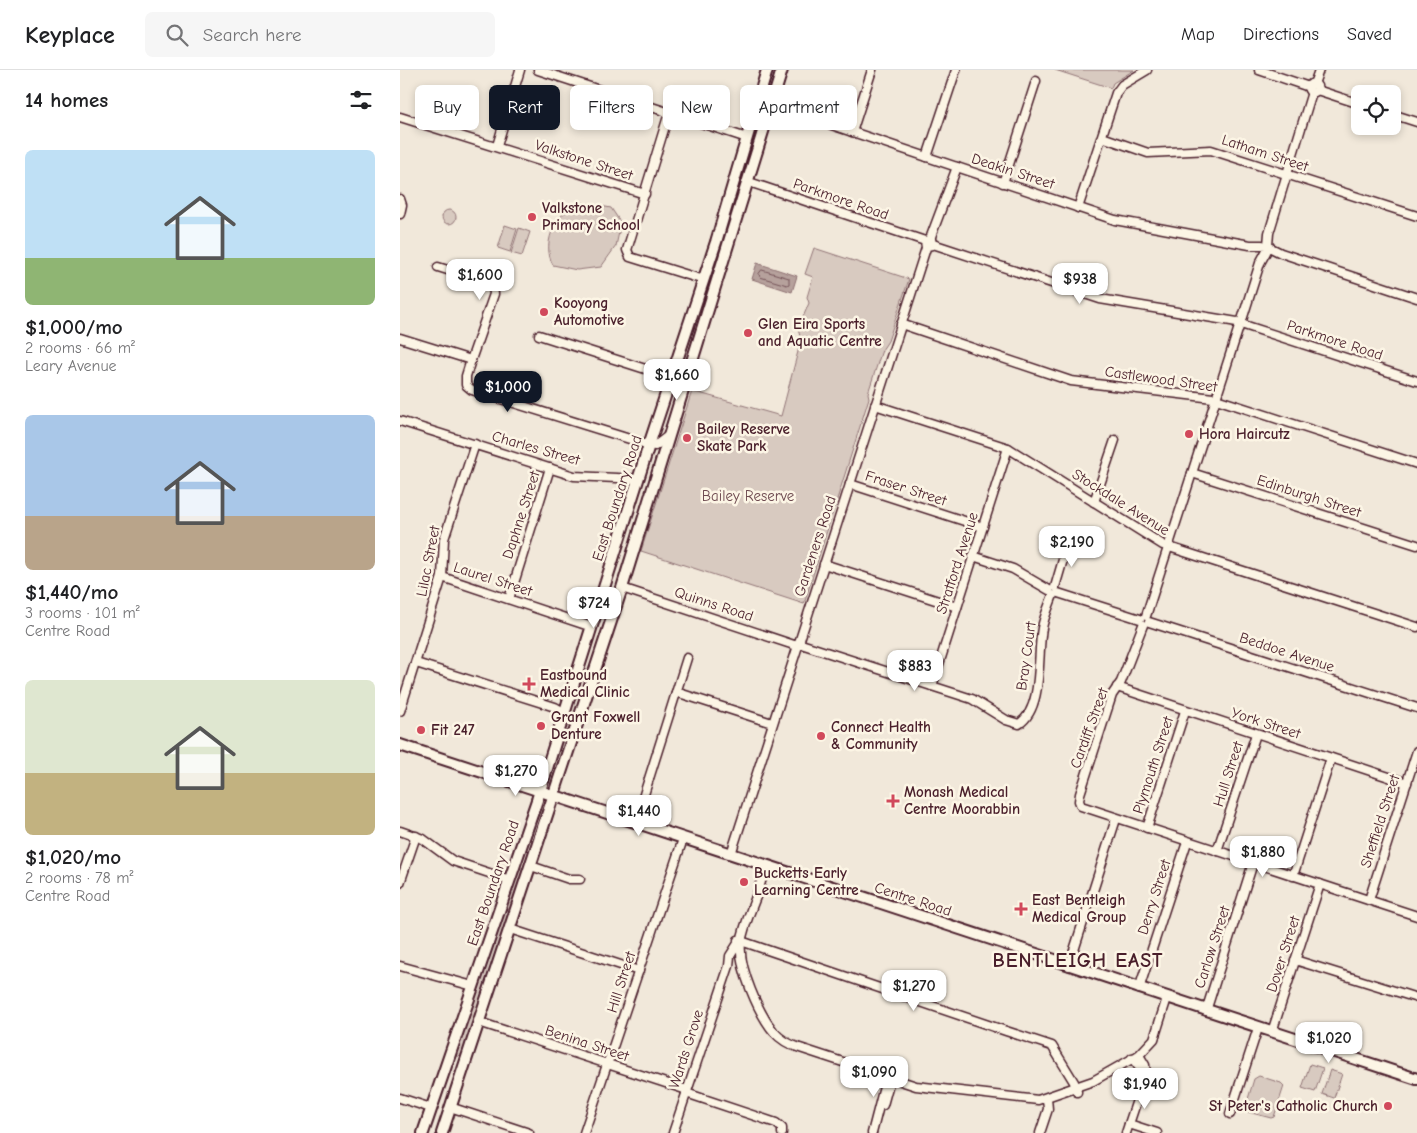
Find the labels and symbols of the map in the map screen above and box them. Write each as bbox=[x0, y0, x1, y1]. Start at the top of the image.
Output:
street label: Latham Street bbox=[1219, 131, 1311, 176]
street label: Valkstone Street bbox=[533, 136, 636, 185]
street label: Deakin Street bbox=[969, 149, 1057, 193]
street label: Parkmore Road bbox=[791, 174, 891, 224]
place label: Valkstone Primary School bbox=[542, 199, 640, 234]
marker: Valkstone Primary School bbox=[526, 211, 538, 223]
pin: $1,600 bbox=[439, 258, 521, 301]
pin: $938 bbox=[1050, 262, 1110, 305]
place label: Kooyong Automotive bbox=[554, 294, 624, 329]
marker: Kooyong Automotive bbox=[538, 306, 550, 318]
place label: Glen Eira Sports and Aquatic Centre bbox=[758, 315, 882, 350]
street label: Parkmore Road bbox=[1285, 316, 1385, 364]
marker: Glen Eira Sports and Aquatic Centre bbox=[742, 327, 754, 339]
pin: $1,660 bbox=[636, 358, 718, 401]
street label: Castlewood Street bbox=[1104, 362, 1219, 396]
pin: $1,000 bbox=[467, 370, 549, 413]
place label: Bailey Reserve Skate Park bbox=[697, 420, 790, 455]
place label: Hora Haircutz bbox=[1199, 425, 1290, 443]
street label: Charles Street bbox=[490, 427, 583, 469]
marker: Hora Haircutz bbox=[1183, 428, 1195, 440]
marker: Bailey Reserve Skate Park bbox=[681, 432, 693, 444]
street label: East Boundary Road bbox=[588, 433, 646, 563]
street label: Stockdale Avenue bbox=[1069, 465, 1173, 539]
street label: Fraser Street bbox=[863, 466, 950, 510]
street label: Daphne Street bbox=[498, 468, 544, 561]
street label: Edinburgh Street bbox=[1255, 471, 1364, 522]
park label: Bailey Reserve bbox=[702, 487, 795, 505]
street label: Gardeners Road bbox=[790, 493, 840, 599]
street label: Stratford Avenue bbox=[932, 509, 982, 616]
street label: Lilac Street bbox=[412, 523, 444, 598]
pin: $2,190 bbox=[1031, 526, 1113, 568]
street label: Laurel Street bbox=[451, 558, 535, 600]
street label: Quinns Road bbox=[672, 583, 756, 625]
pin: $724 bbox=[564, 586, 624, 629]
street label: Bray Court bbox=[1012, 620, 1040, 692]
street label: Beddoe Avenue bbox=[1237, 628, 1337, 676]
pin: $883 bbox=[885, 650, 945, 692]
place label: Eastbound Medical Clinic bbox=[540, 666, 630, 701]
marker: Eastbound Medical Clinic bbox=[522, 677, 536, 691]
street label: Cardiff Street bbox=[1066, 684, 1112, 771]
street label: York Street bbox=[1229, 703, 1304, 743]
place label: Grant Foxwell Denture bbox=[551, 708, 640, 743]
street label: Plymouth Street bbox=[1129, 713, 1177, 816]
place label: Connect Health & Community bbox=[831, 718, 931, 753]
marker: Grant Foxwell Denture bbox=[535, 720, 547, 732]
place label: Fit 247 bbox=[431, 721, 475, 739]
marker: Fit 247 bbox=[415, 724, 427, 736]
marker: Connect Health & Community bbox=[815, 730, 827, 742]
street label: Hull Street bbox=[1209, 738, 1247, 809]
pin: $1,270 bbox=[475, 754, 557, 797]
street label: Sheffield Street bbox=[1356, 771, 1404, 870]
place label: Monash Medical Centre Moorabbin bbox=[904, 783, 1020, 818]
pin: $1,440 bbox=[598, 794, 680, 837]
marker: Monash Medical Centre Moorabbin bbox=[886, 794, 900, 808]
street label: East Boundary Road bbox=[463, 818, 523, 948]
pin: $1,880 bbox=[1222, 836, 1304, 878]
street label: Derry Street bbox=[1133, 856, 1175, 937]
place label: Bucketts Early Learning Centre bbox=[754, 864, 859, 899]
marker: Bucketts Early Learning Centre bbox=[738, 876, 750, 888]
street label: Centre Road bbox=[872, 878, 954, 920]
place label: East Bentleigh Medical Group bbox=[1032, 891, 1126, 926]
marker: East Bentleigh Medical Group bbox=[1014, 902, 1028, 916]
street label: Carlow Street bbox=[1190, 903, 1234, 990]
street label: Dover Street bbox=[1262, 913, 1304, 994]
street label: Hill Street bbox=[603, 948, 640, 1015]
district label: BENTLEIGH EAST bbox=[992, 949, 1164, 972]
pin: $1,270 bbox=[873, 970, 955, 1012]
street label: Wards Grove bbox=[665, 1007, 707, 1091]
street label: Benina Street bbox=[543, 1021, 632, 1065]
pin: $1,020 bbox=[1288, 1022, 1370, 1064]
pin: $1,090 bbox=[833, 1056, 915, 1098]
pin: $1,940 bbox=[1104, 1068, 1186, 1110]
place label: St Peter's Catholic Church bbox=[1209, 1097, 1378, 1115]
marker: St Peter's Catholic Church bbox=[1382, 1100, 1394, 1112]

